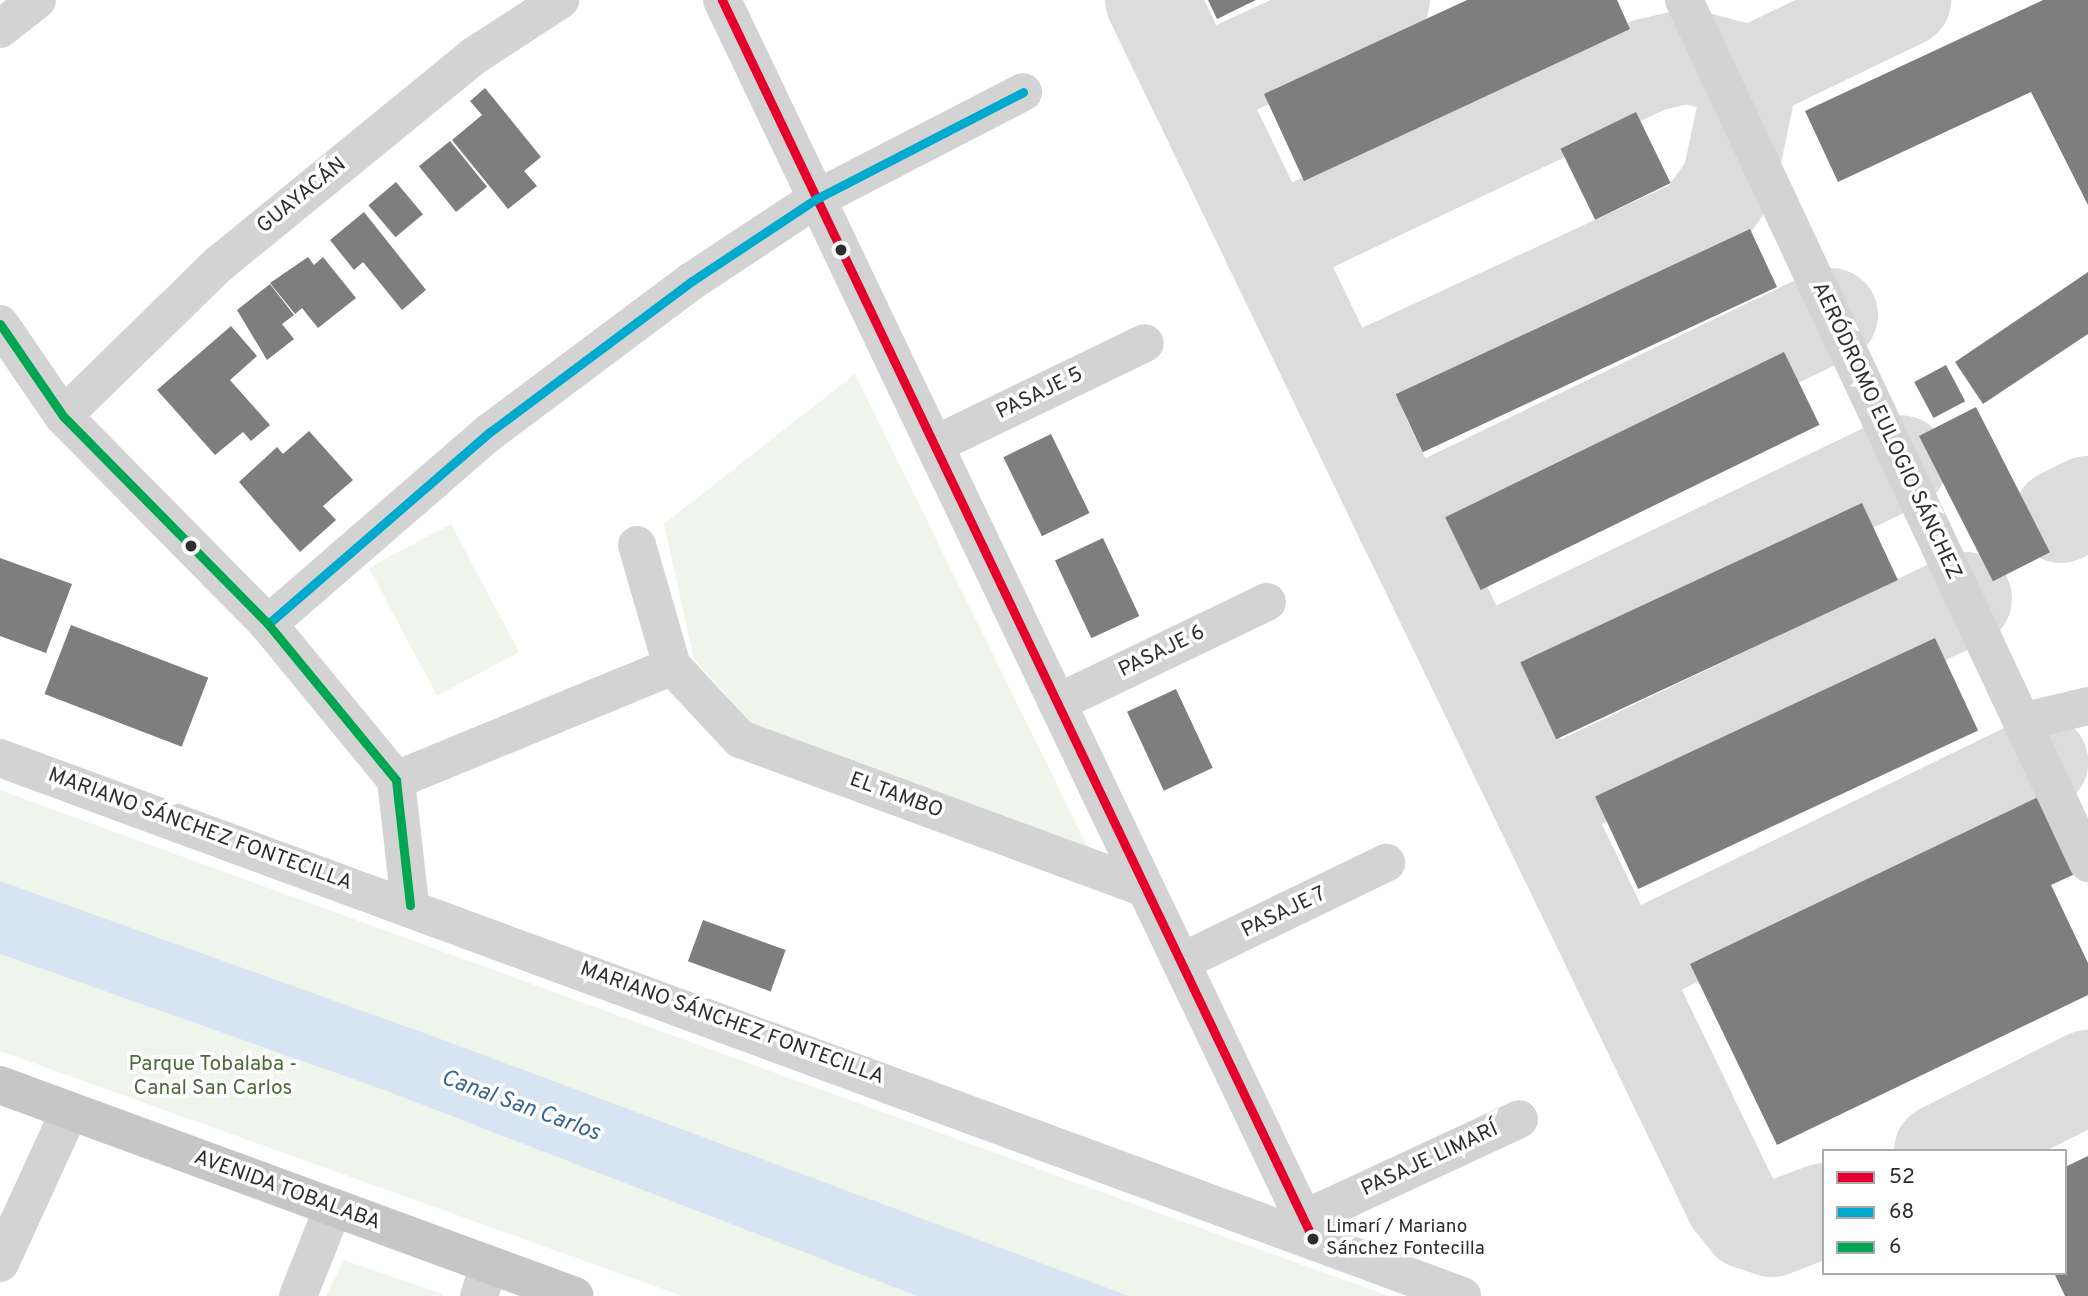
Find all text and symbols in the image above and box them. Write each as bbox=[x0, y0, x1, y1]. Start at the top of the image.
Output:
street label: GUAYACÁN bbox=[252, 152, 352, 240]
unlabelled marker bbox=[834, 243, 848, 257]
street label: AERÓDROMO EULOGIO SÁNCHEZ bbox=[1806, 278, 1966, 584]
street label: PASAJE 5 bbox=[993, 362, 1087, 426]
unlabelled marker bbox=[184, 539, 198, 553]
street label: PASAJE 6 bbox=[1115, 620, 1209, 684]
street label: MARIANO SÁNCHEZ FONTECILLA bbox=[44, 763, 356, 897]
street label: EL TAMBO bbox=[845, 767, 947, 825]
street label: PASAJE 7 bbox=[1238, 882, 1330, 944]
street label: MARIANO SÁNCHEZ FONTECILLA bbox=[576, 957, 888, 1091]
park label: Parque Tobalaba - Canal San Carlos bbox=[128, 1052, 298, 1102]
water label: Canal San Carlos bbox=[437, 1065, 603, 1149]
street label: PASAJE LIMARÍ bbox=[1358, 1117, 1502, 1203]
street label: AVENIDA TOBALABA bbox=[190, 1145, 384, 1237]
legend bbox=[1822, 1149, 2067, 1275]
text: 52 bbox=[1889, 1164, 1915, 1191]
text: 68 bbox=[1889, 1199, 1914, 1226]
place label: Limarí / Mariano Sánchez Fontecilla bbox=[1326, 1217, 1485, 1261]
marker: Limarí / Mariano Sánchez Fontecilla bbox=[1306, 1232, 1320, 1246]
text: 6 bbox=[1889, 1234, 1902, 1261]

